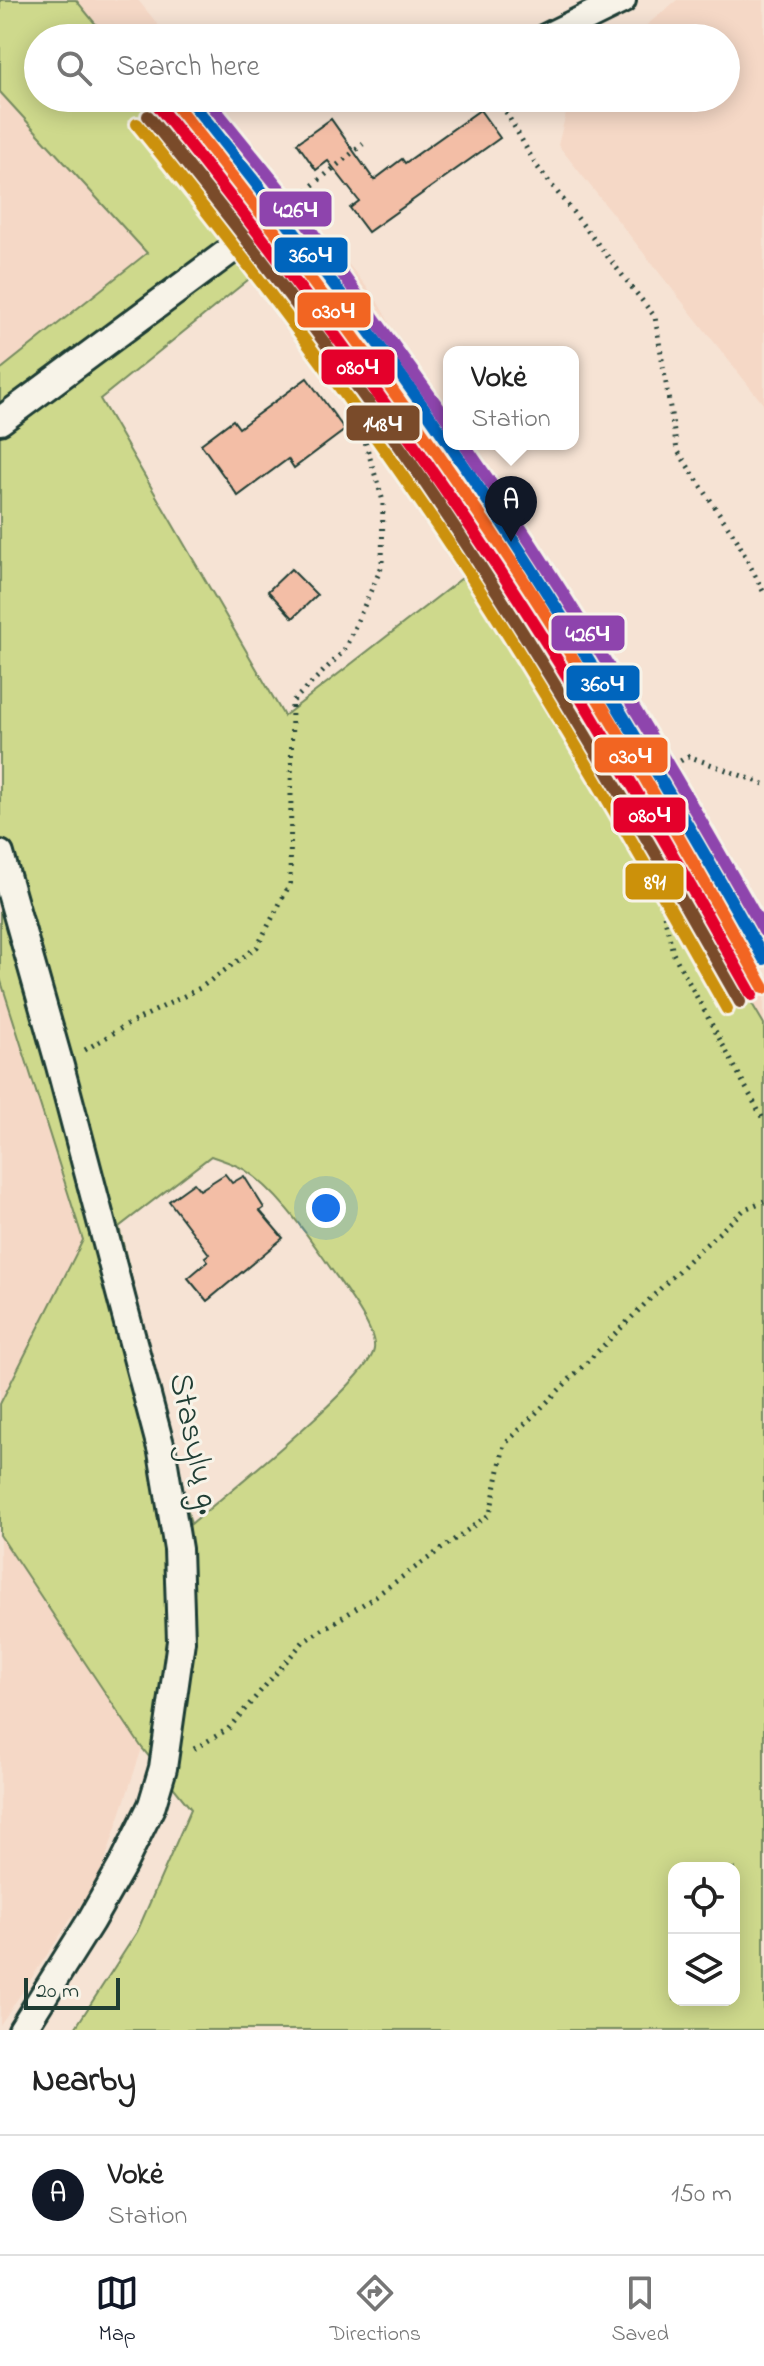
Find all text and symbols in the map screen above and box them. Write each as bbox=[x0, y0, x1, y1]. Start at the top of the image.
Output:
search box bbox=[24, 24, 740, 112]
icon: search bbox=[52, 46, 96, 90]
text: Search here bbox=[116, 46, 260, 90]
line badge: 426Ч bbox=[258, 190, 333, 228]
text: 426Ч bbox=[273, 196, 319, 228]
line badge: 360Ч bbox=[273, 236, 349, 274]
text: 360Ч bbox=[288, 241, 333, 273]
line badge: 030Ч bbox=[296, 291, 372, 329]
text: 030Ч bbox=[312, 297, 356, 329]
popup bbox=[443, 346, 579, 450]
line badge: 080Ч bbox=[320, 348, 396, 386]
text: 080Ч bbox=[337, 353, 379, 385]
text: Vokė bbox=[471, 357, 527, 401]
text: Station bbox=[471, 401, 551, 439]
line badge: 148Ч bbox=[345, 404, 421, 442]
text: 148Ч bbox=[363, 410, 403, 442]
pin: A bbox=[485, 476, 537, 542]
line badge: 426Ч bbox=[550, 614, 626, 652]
text: 426Ч bbox=[565, 620, 611, 652]
line badge: 360Ч bbox=[565, 664, 641, 702]
text: 360Ч bbox=[580, 670, 625, 702]
line badge: 030Ч bbox=[593, 736, 669, 774]
text: 030Ч bbox=[609, 742, 653, 774]
line badge: 080Ч bbox=[612, 796, 687, 834]
text: 080Ч bbox=[629, 801, 671, 833]
line badge: 891 bbox=[624, 862, 685, 901]
text: 891 bbox=[643, 868, 666, 900]
your location bbox=[306, 1188, 346, 1228]
street label: Stasylų g. bbox=[154, 1369, 232, 1519]
map controls bbox=[668, 1862, 740, 2006]
button: locate bbox=[668, 1862, 740, 1934]
button: layers bbox=[668, 1934, 740, 2006]
scale bar bbox=[24, 1974, 120, 2010]
text: 20 m bbox=[36, 1976, 79, 2008]
text: Nearby bbox=[32, 2057, 136, 2107]
text: Vokė bbox=[108, 2154, 163, 2198]
text: A bbox=[50, 2176, 66, 2214]
text: 150 m bbox=[671, 2176, 732, 2214]
text: Station bbox=[108, 2198, 187, 2236]
tab: Map bbox=[95, 2271, 139, 2351]
tab: Directions bbox=[330, 2271, 421, 2351]
tab: Saved bbox=[611, 2271, 669, 2351]

